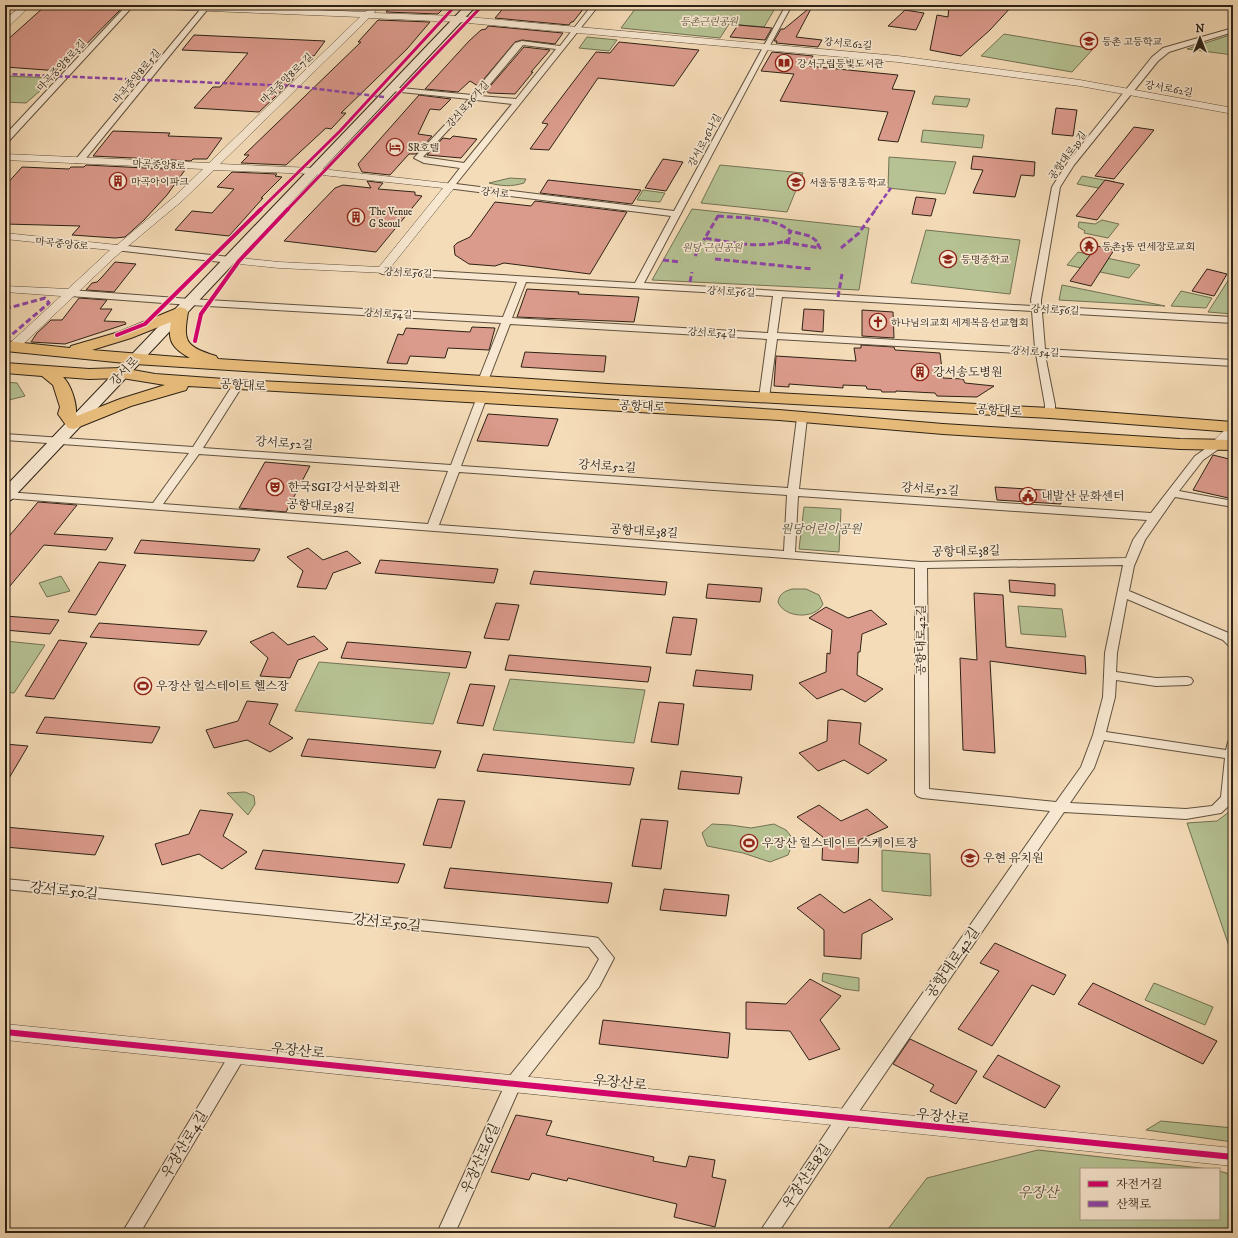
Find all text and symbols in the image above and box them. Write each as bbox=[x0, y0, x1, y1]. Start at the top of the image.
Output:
park label: 등촌근린공원 bbox=[680, 16, 739, 28]
north arrow bbox=[1180, 18, 1220, 58]
text: N bbox=[1195, 22, 1205, 36]
school or university icon: 등촌 고등학교 bbox=[1079, 31, 1099, 51]
street label: 강서로62길 bbox=[823, 36, 873, 52]
place label: 등촌 고등학교 bbox=[1102, 36, 1162, 48]
street label: 마곡중앙8로3길 bbox=[35, 37, 89, 94]
street label: 마곡중앙8로5길 bbox=[110, 47, 163, 107]
street label: 마곡중앙8로7길 bbox=[258, 51, 315, 107]
library icon: 강서구립등빛도서관 bbox=[774, 53, 794, 73]
place label: 강서구립등빛도서관 bbox=[797, 58, 884, 70]
street label: 강서로56가길 bbox=[444, 79, 492, 130]
street label: 강서로62길 bbox=[1144, 79, 1194, 99]
street label: 강서로56나길 bbox=[686, 112, 724, 169]
street label: 공항대로39길 bbox=[1046, 129, 1089, 182]
hotel icon: SR호텔 bbox=[385, 137, 405, 157]
place label: SR호텔 bbox=[408, 142, 439, 154]
street label: 마곡중앙8로 bbox=[132, 158, 186, 172]
building icon: 마곡아이파크 bbox=[108, 171, 128, 191]
school or university icon: 서울등명초등학교 bbox=[786, 172, 806, 192]
place label: 마곡아이파크 bbox=[131, 176, 189, 188]
place label: 서울등명초등학교 bbox=[809, 177, 887, 189]
street label: 강서로 bbox=[480, 185, 510, 201]
place label: The Venue G Seoul bbox=[369, 206, 412, 230]
building icon: The Venue G Seoul bbox=[346, 207, 366, 227]
street label: 마곡중앙6로 bbox=[35, 235, 89, 253]
temple icon: 등촌3동 연세장로교회 bbox=[1079, 236, 1099, 256]
place label: 등촌3동 연세장로교회 bbox=[1102, 241, 1195, 253]
park label: 원당 근린공원 bbox=[682, 242, 743, 254]
school or university icon: 등명중학교 bbox=[938, 249, 958, 269]
place label: 등명중학교 bbox=[961, 254, 1010, 266]
street label: 강서로56길 bbox=[383, 266, 433, 280]
street label: 강서로56길 bbox=[706, 285, 756, 299]
street label: 강서로56길 bbox=[1030, 303, 1080, 317]
street label: 강서로54길 bbox=[363, 307, 413, 321]
church icon: 하나님의교회 세계복음선교협회 bbox=[868, 312, 888, 332]
place label: 하나님의교회 세계복음선교협회 bbox=[891, 317, 1028, 329]
street label: 강서로54길 bbox=[687, 326, 737, 340]
street label: 강서로54길 bbox=[1010, 345, 1060, 359]
street label: 강서로 bbox=[107, 353, 142, 389]
building icon: 강서송도병원 bbox=[910, 362, 930, 382]
place label: 강서송도병원 bbox=[933, 365, 1003, 380]
street label: 공항대로 bbox=[219, 376, 267, 395]
street label: 공항대로 bbox=[618, 398, 666, 415]
street label: 공항대로 bbox=[975, 402, 1023, 419]
street label: 강서로52길 bbox=[254, 434, 314, 453]
street label: 강서로52길 bbox=[577, 457, 637, 476]
theatre icon: 한국SGI강서문화회관 bbox=[265, 477, 285, 497]
place label: 한국SGI강서문화회관 bbox=[288, 480, 401, 495]
street label: 강서로52길 bbox=[900, 480, 960, 499]
public building icon: 내발산 문화센터 bbox=[1018, 486, 1038, 506]
place label: 내발산 문화센터 bbox=[1041, 489, 1125, 504]
street label: 공항대로38길 bbox=[286, 497, 356, 516]
street label: 공항대로38길 bbox=[609, 522, 679, 541]
park label: 원당어린이공원 bbox=[780, 522, 863, 537]
street label: 공항대로38길 bbox=[932, 543, 1000, 560]
street label: 공항대로42길 bbox=[914, 605, 929, 675]
sports icon: 우장산 힐스테이트 헬스장 bbox=[133, 676, 153, 696]
place label: 우장산 힐스테이트 헬스장 bbox=[156, 679, 289, 694]
sports icon: 우장산 힐스테이트 스케이트장 bbox=[739, 833, 759, 853]
place label: 우장산 힐스테이트 스케이트장 bbox=[762, 836, 918, 851]
school or university icon: 우현 유치원 bbox=[960, 848, 980, 868]
place label: 우현 유치원 bbox=[983, 851, 1044, 866]
street label: 강서로50길 bbox=[29, 878, 99, 904]
street label: 강서로50길 bbox=[352, 910, 422, 936]
street label: 공항대로42길 bbox=[922, 924, 984, 1002]
street label: 우장산로 bbox=[270, 1039, 326, 1063]
street label: 우장산로 bbox=[592, 1071, 648, 1095]
street label: 우장산로 bbox=[915, 1105, 971, 1129]
street label: 우장산로4길 bbox=[158, 1107, 212, 1182]
street label: 우장산로6길 bbox=[457, 1121, 504, 1196]
street label: 우장산로8길 bbox=[778, 1141, 835, 1213]
legend bbox=[1080, 1168, 1220, 1220]
text: 자전거길 bbox=[1116, 1177, 1162, 1192]
park label: 우장산 bbox=[1018, 1184, 1061, 1202]
text: 산책로 bbox=[1116, 1197, 1151, 1212]

